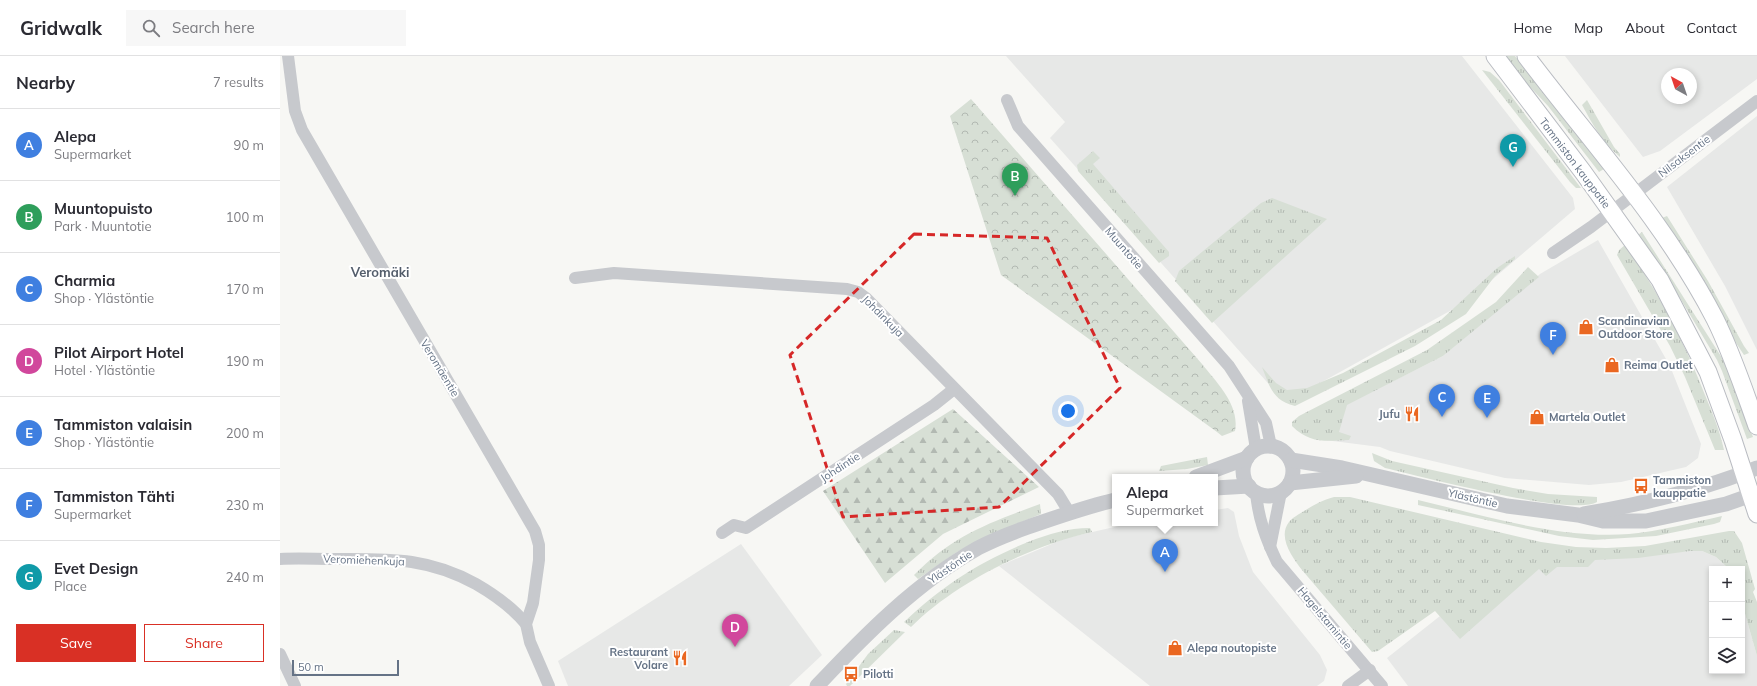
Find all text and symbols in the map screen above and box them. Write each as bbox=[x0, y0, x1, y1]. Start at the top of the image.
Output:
search box bbox=[126, 10, 406, 46]
text: Gridwalk bbox=[20, 16, 102, 40]
icon: search bbox=[140, 17, 162, 39]
text: Search here bbox=[172, 18, 255, 37]
text: Home bbox=[1513, 19, 1552, 37]
text: Map bbox=[1574, 19, 1603, 37]
text: About bbox=[1625, 19, 1665, 37]
text: Contact bbox=[1687, 19, 1737, 37]
north arrow bbox=[1661, 68, 1697, 104]
text: Nearby bbox=[16, 72, 75, 93]
text: 7 results bbox=[213, 74, 264, 90]
street label: Tammiston kauppatie bbox=[1536, 115, 1614, 211]
text: Alepa bbox=[54, 127, 96, 146]
street label: Nilsaksentie bbox=[1655, 132, 1713, 180]
pin: G bbox=[1500, 134, 1526, 167]
text: A bbox=[24, 137, 34, 153]
text: 90 m bbox=[234, 137, 264, 153]
text: Supermarket bbox=[54, 146, 131, 162]
pin: B bbox=[1002, 163, 1028, 196]
text: Muuntopuisto bbox=[54, 199, 153, 218]
text: B bbox=[25, 209, 33, 225]
text: 100 m bbox=[226, 209, 264, 225]
text: Park · Muuntotie bbox=[54, 218, 152, 234]
street label: Muuntotie bbox=[1102, 224, 1146, 272]
district label: Veromäki bbox=[350, 264, 409, 280]
text: Charmia bbox=[54, 271, 115, 290]
text: C bbox=[25, 281, 33, 297]
text: 170 m bbox=[226, 281, 264, 297]
text: Shop · Ylästöntie bbox=[54, 290, 154, 306]
street label: Johdinkuja bbox=[859, 292, 907, 340]
place label: Scandinavian Outdoor Store bbox=[1598, 314, 1672, 341]
shop icon: Scandinavian Outdoor Store bbox=[1577, 318, 1595, 336]
pin: F bbox=[1540, 322, 1566, 355]
street label: Veromäentie bbox=[417, 337, 463, 399]
text: Pilot Airport Hotel bbox=[54, 343, 184, 362]
text: D bbox=[24, 353, 34, 369]
text: 190 m bbox=[226, 353, 264, 369]
shop icon: Reima Outlet bbox=[1603, 356, 1621, 374]
place label: Reima Outlet bbox=[1624, 358, 1693, 372]
text: Hotel · Ylästöntie bbox=[54, 362, 155, 378]
pin: C bbox=[1429, 384, 1455, 417]
pin: E bbox=[1474, 385, 1500, 418]
your location bbox=[1058, 401, 1078, 421]
restaurant icon: Jufu bbox=[1403, 405, 1421, 423]
place label: Jufu bbox=[1379, 407, 1400, 421]
shop icon: Martela Outlet bbox=[1528, 408, 1546, 426]
place label: Martela Outlet bbox=[1549, 410, 1625, 424]
text: Tammiston valaisin bbox=[54, 415, 192, 434]
text: E bbox=[25, 425, 33, 441]
text: 200 m bbox=[226, 425, 264, 441]
text: Shop · Ylästöntie bbox=[54, 434, 154, 450]
street label: Johdintie bbox=[818, 449, 862, 485]
place label: Tammiston kauppatie bbox=[1653, 473, 1711, 500]
popup bbox=[1112, 474, 1218, 526]
bus stop icon: Tammiston kauppatie bbox=[1632, 477, 1650, 495]
text: Alepa bbox=[1126, 483, 1168, 502]
street label: Ylästöntie bbox=[1446, 485, 1499, 510]
text: Tammiston Tähti bbox=[54, 487, 175, 506]
text: F bbox=[25, 497, 33, 513]
text: 230 m bbox=[226, 497, 264, 513]
text: Supermarket bbox=[1126, 502, 1204, 518]
text: Supermarket bbox=[54, 506, 131, 522]
pin: A bbox=[1152, 539, 1178, 572]
street label: Ylästöntie bbox=[924, 547, 975, 587]
street label: Veromiehenkuja bbox=[323, 552, 405, 568]
text: Evet Design bbox=[54, 559, 138, 578]
map controls bbox=[1709, 566, 1745, 674]
button: + bbox=[1709, 566, 1745, 602]
text: G bbox=[24, 569, 34, 585]
text: 240 m bbox=[226, 569, 264, 585]
text: Place bbox=[54, 578, 87, 594]
street label: Hagelstamintie bbox=[1295, 584, 1355, 652]
button: − bbox=[1709, 602, 1745, 638]
pin: D bbox=[722, 614, 748, 647]
button: Save bbox=[16, 624, 136, 662]
button: Share bbox=[144, 624, 264, 662]
button: layers bbox=[1709, 638, 1745, 674]
shop icon: Alepa noutopiste bbox=[1166, 639, 1184, 657]
place label: Alepa noutopiste bbox=[1187, 641, 1276, 655]
place label: Restaurant Volare bbox=[610, 645, 668, 672]
restaurant icon: Restaurant Volare bbox=[671, 649, 689, 667]
scale bar bbox=[292, 658, 399, 677]
text: 50 m bbox=[298, 660, 324, 674]
bus stop icon: Pilotti bbox=[842, 665, 860, 683]
place label: Pilotti bbox=[863, 667, 894, 681]

